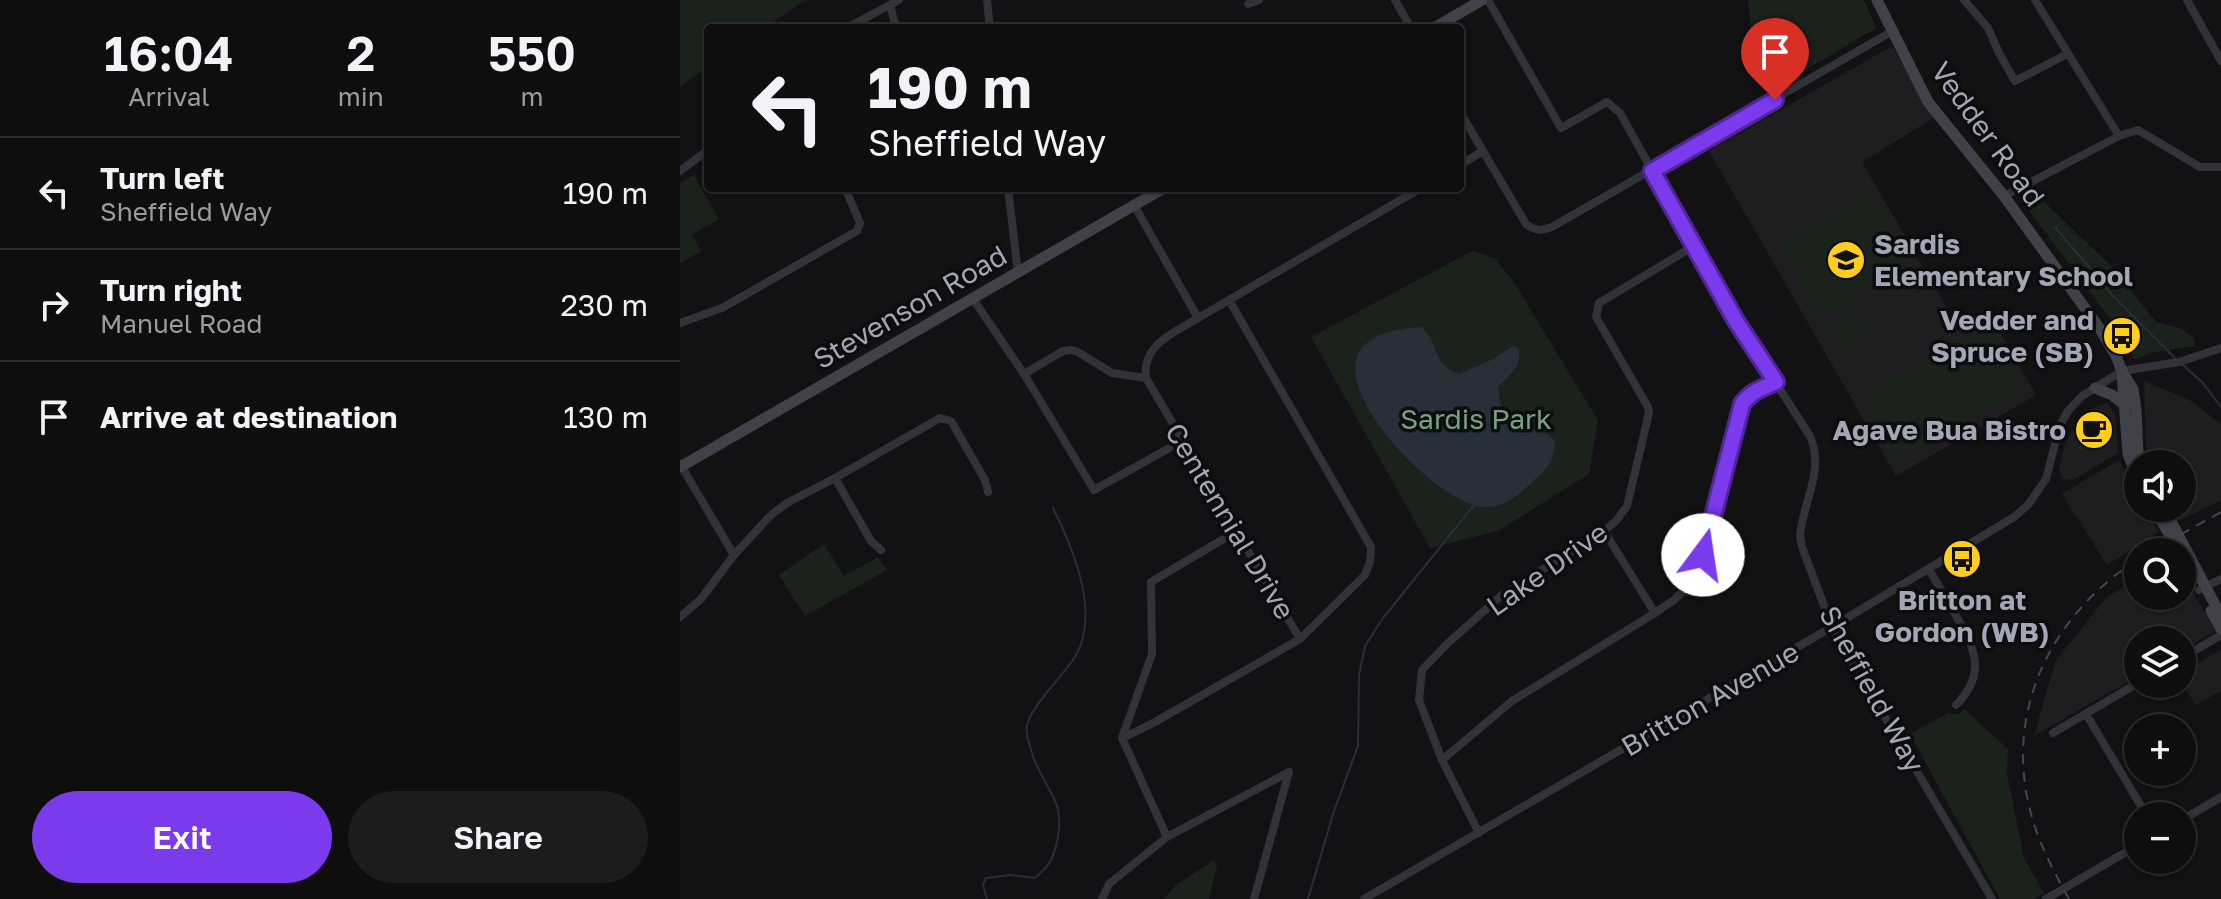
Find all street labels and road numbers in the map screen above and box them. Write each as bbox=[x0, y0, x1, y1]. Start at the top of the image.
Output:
street label: Vedder Road bbox=[1925, 55, 2052, 212]
street label: Stevenson Road bbox=[807, 238, 1012, 375]
street label: Centennial Drive bbox=[1159, 417, 1302, 625]
street label: Lake Drive bbox=[1480, 515, 1613, 622]
street label: Sheffield Way bbox=[1813, 600, 1932, 778]
street label: Britton Avenue bbox=[1615, 634, 1804, 763]

